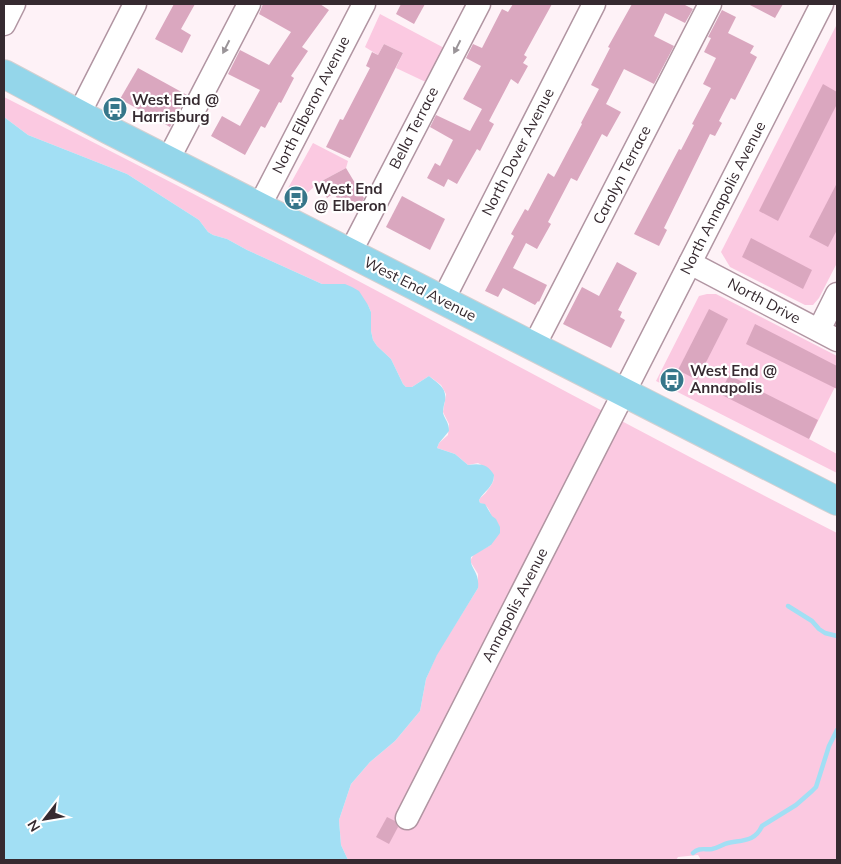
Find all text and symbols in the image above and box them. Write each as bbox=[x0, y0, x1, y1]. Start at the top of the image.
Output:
street label: North Elberon Avenue bbox=[268, 33, 354, 177]
one-way arrow bbox=[222, 40, 230, 54]
one-way arrow bbox=[453, 40, 461, 54]
street label: Bella Terrace bbox=[385, 83, 442, 172]
street label: North Dover Avenue bbox=[477, 85, 558, 219]
place label: West End @ Harrisburg bbox=[132, 90, 219, 126]
bus stop icon: West End @ Harrisburg bbox=[102, 96, 128, 122]
street label: North Annapolis Avenue bbox=[676, 118, 769, 278]
street label: Carolyn Terrace bbox=[588, 122, 655, 227]
place label: West End @ Elberon bbox=[314, 179, 387, 215]
bus stop icon: West End @ Elberon bbox=[283, 185, 309, 211]
street label: West End Avenue bbox=[361, 252, 479, 325]
street label: North Drive bbox=[725, 273, 804, 328]
place label: West End @ Annapolis bbox=[690, 361, 777, 397]
bus stop icon: West End @ Annapolis bbox=[659, 367, 685, 393]
street label: Annapolis Avenue bbox=[478, 544, 552, 665]
north arrow bbox=[20, 794, 70, 844]
text: N bbox=[23, 817, 44, 835]

